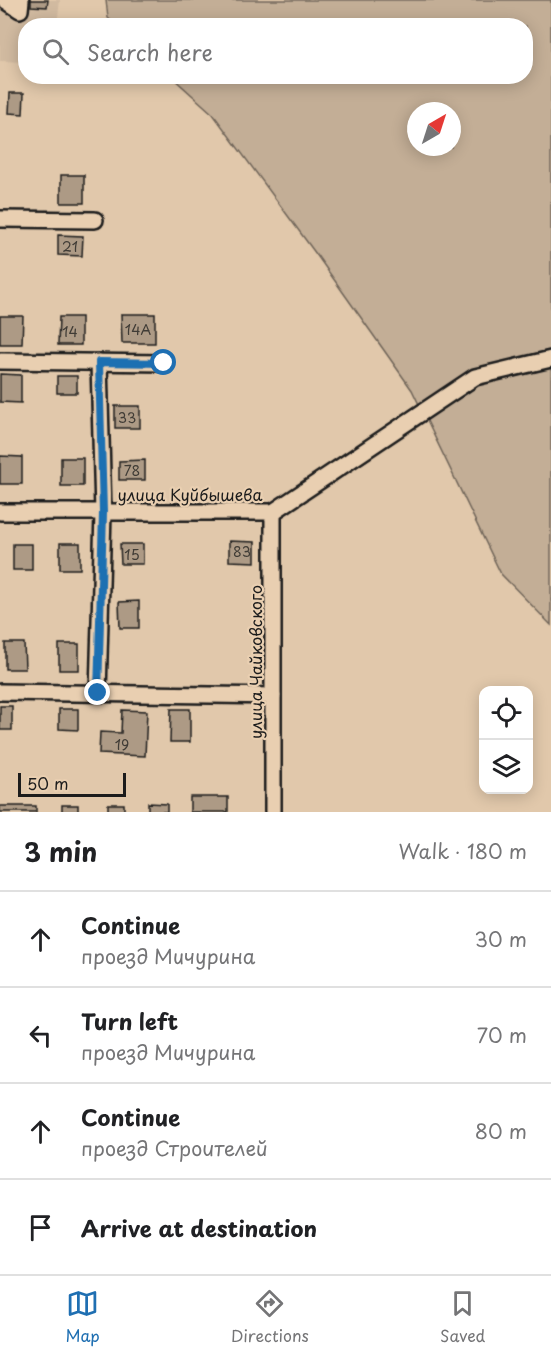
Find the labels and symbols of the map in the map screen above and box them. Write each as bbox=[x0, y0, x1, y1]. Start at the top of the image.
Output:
north arrow bbox=[407, 102, 461, 156]
house number: 21 bbox=[62, 236, 78, 257]
house number: 14А bbox=[125, 319, 151, 340]
house number: 14 bbox=[62, 321, 78, 342]
route start bbox=[150, 349, 176, 375]
house number: 33 bbox=[118, 407, 136, 428]
house number: 78 bbox=[124, 460, 140, 481]
street label: улица Куйбышева bbox=[118, 482, 262, 506]
house number: 83 bbox=[233, 541, 251, 562]
house number: 15 bbox=[124, 544, 140, 565]
street label: улица Чайковского bbox=[243, 585, 267, 739]
route end bbox=[84, 679, 110, 705]
house number: 19 bbox=[115, 734, 129, 755]
scale bar bbox=[18, 770, 126, 798]

